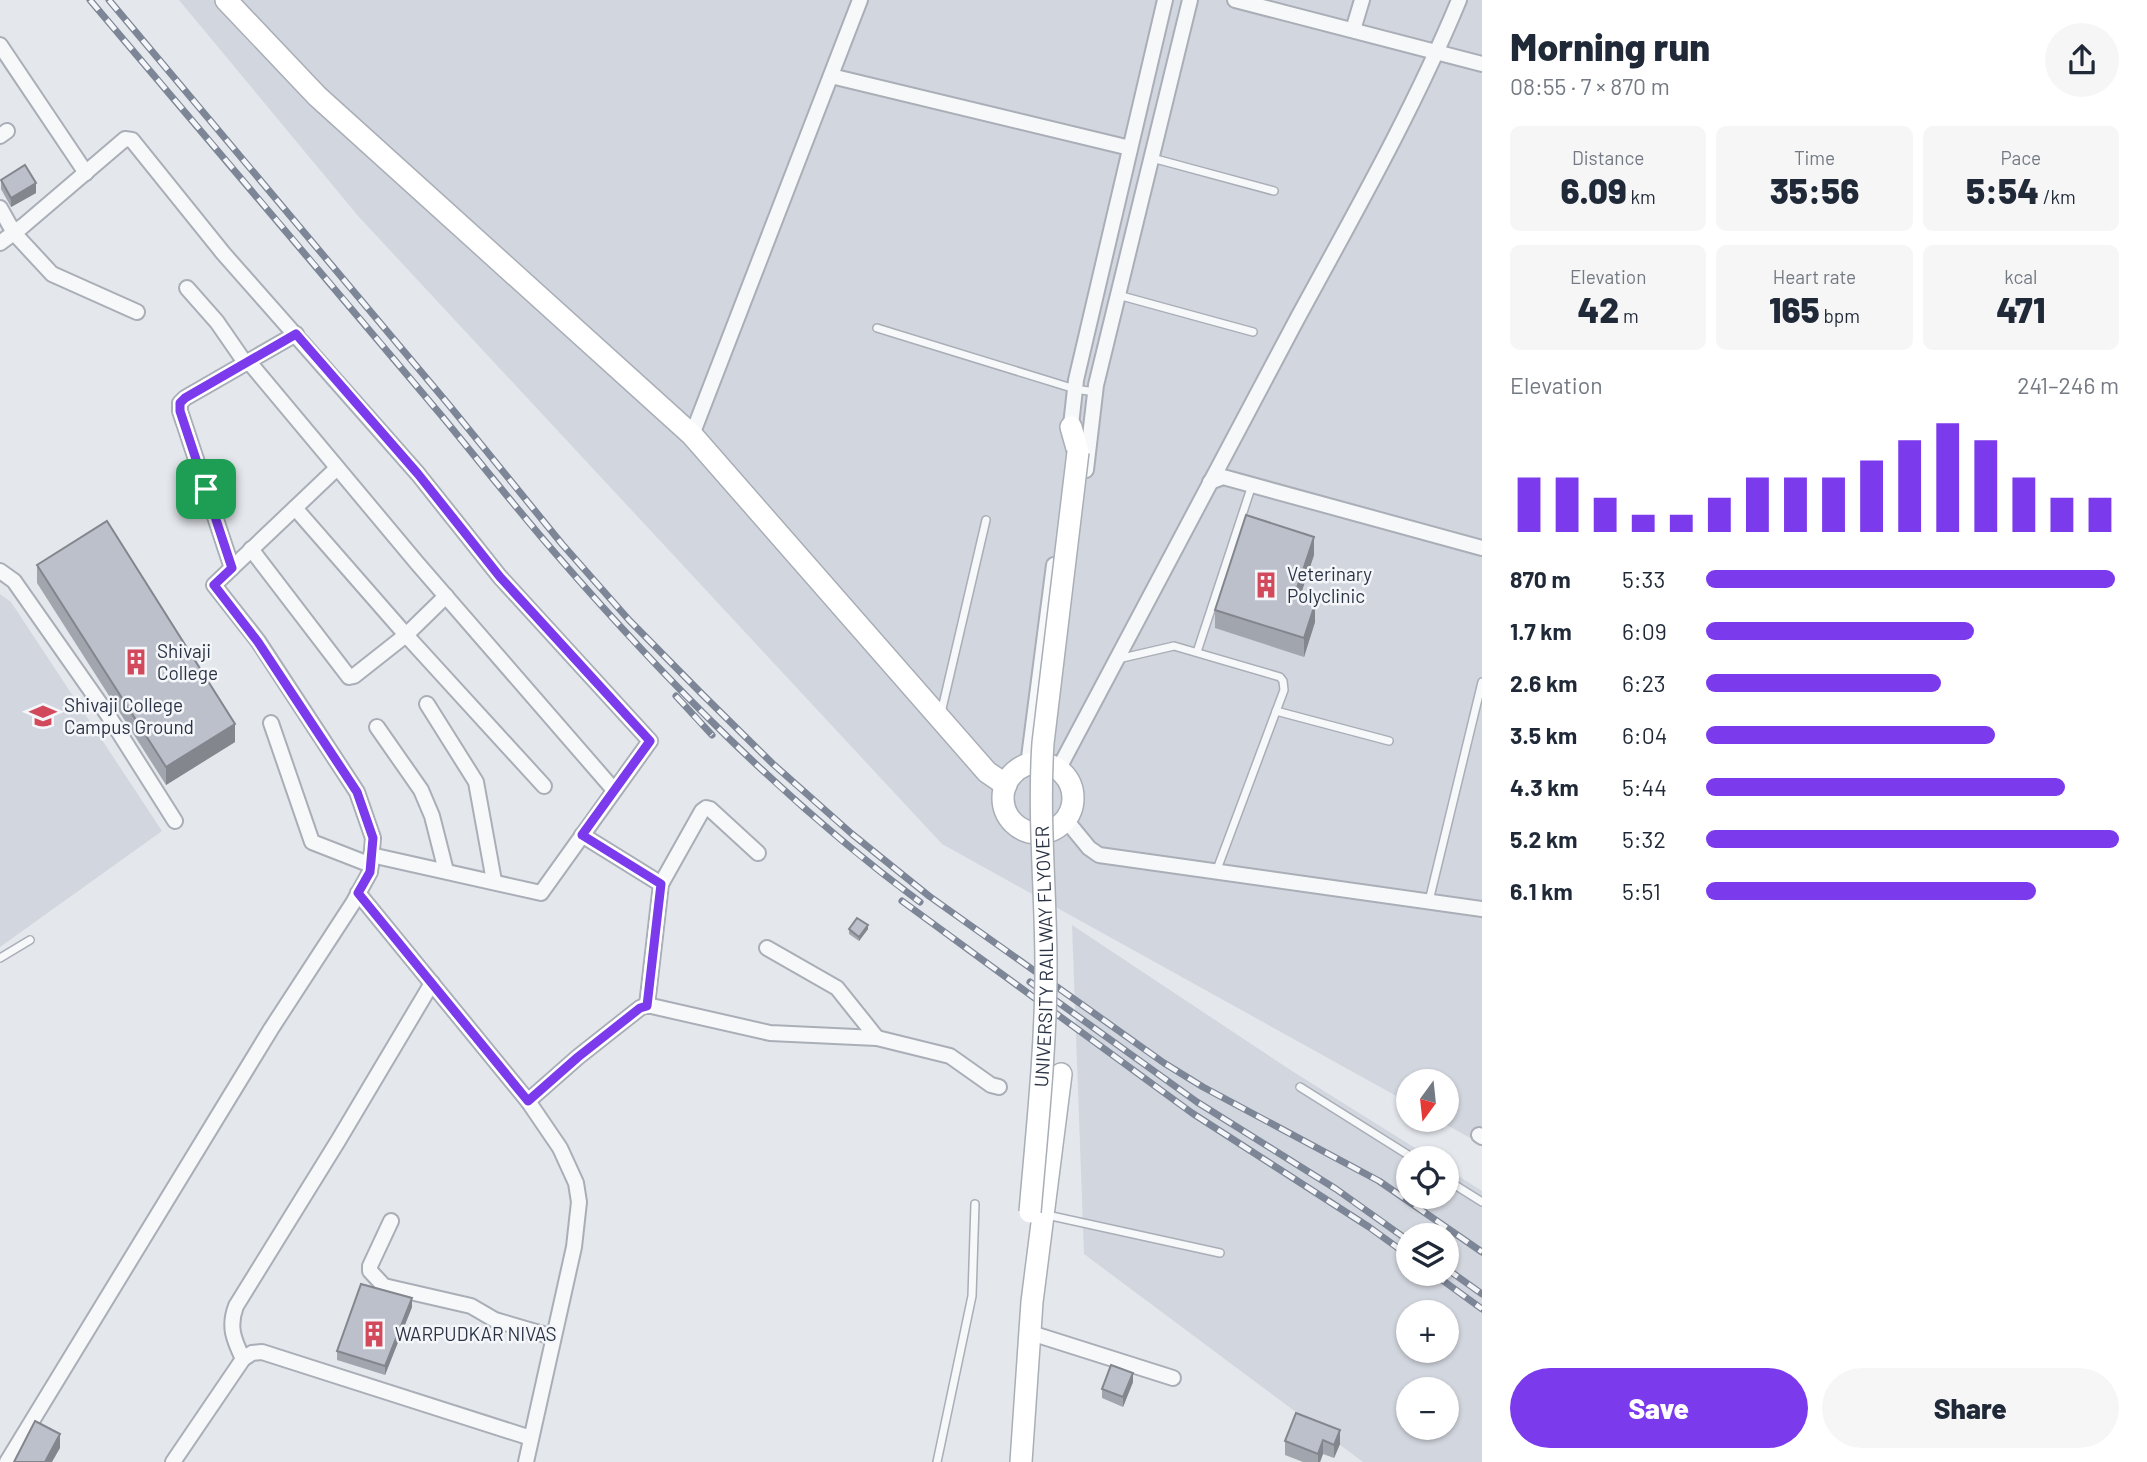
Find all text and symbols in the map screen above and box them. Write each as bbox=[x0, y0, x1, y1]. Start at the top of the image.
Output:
text: Morning run bbox=[1510, 23, 1710, 69]
button: share bbox=[2045, 23, 2119, 97]
text: 08:55 · 7 × 870 m bbox=[1510, 72, 1670, 100]
text: Distance bbox=[1572, 146, 1644, 169]
text: Time bbox=[1794, 146, 1835, 169]
text: Pace bbox=[2000, 146, 2041, 169]
text: 6.09 bbox=[1560, 169, 1627, 211]
text: 35:56 bbox=[1770, 169, 1859, 211]
text: 5:54 bbox=[1966, 169, 2039, 211]
text: km bbox=[1627, 185, 1656, 208]
text: /km bbox=[2039, 185, 2076, 208]
text: Elevation bbox=[1570, 265, 1646, 288]
text: Heart rate bbox=[1773, 265, 1856, 288]
text: kcal bbox=[2004, 265, 2037, 288]
text: 42 bbox=[1578, 288, 1619, 330]
text: 165 bbox=[1769, 288, 1820, 330]
text: 471 bbox=[1996, 288, 2045, 330]
text: m bbox=[1619, 304, 1639, 327]
text: bpm bbox=[1820, 304, 1860, 327]
text: Elevation bbox=[1510, 371, 1603, 399]
text: 241–246 m bbox=[2017, 371, 2119, 399]
pin bbox=[176, 459, 236, 519]
icon: arrive bbox=[187, 470, 225, 508]
place label: Veterinary Polyclinic bbox=[1287, 562, 1372, 607]
text: 870 m bbox=[1510, 565, 1571, 593]
text: 5:33 bbox=[1622, 565, 1665, 593]
building icon: Veterinary Polyclinic bbox=[1251, 570, 1281, 600]
text: 1.7 km bbox=[1510, 617, 1572, 645]
text: 6:09 bbox=[1622, 617, 1667, 645]
place label: Shivaji College bbox=[157, 639, 218, 684]
building icon: Shivaji College bbox=[121, 647, 151, 677]
text: 2.6 km bbox=[1510, 669, 1578, 697]
text: 6:23 bbox=[1622, 669, 1666, 697]
place label: Shivaji College Campus Ground bbox=[64, 693, 194, 738]
school or university icon: Shivaji College Campus Ground bbox=[28, 701, 58, 731]
text: 3.5 km bbox=[1510, 721, 1577, 749]
text: 6:04 bbox=[1622, 721, 1667, 749]
text: 4.3 km bbox=[1510, 773, 1579, 801]
text: 5:44 bbox=[1622, 773, 1667, 801]
text: 5.2 km bbox=[1510, 825, 1578, 853]
text: 5:32 bbox=[1622, 825, 1666, 853]
street label: UNIVERSITY RAILWAY FLYOVER bbox=[1029, 826, 1057, 1088]
text: 6.1 km bbox=[1510, 877, 1573, 905]
text: 5:51 bbox=[1622, 877, 1661, 905]
north arrow bbox=[1396, 1069, 1460, 1132]
map controls bbox=[1396, 1069, 1459, 1440]
button: locate bbox=[1396, 1146, 1459, 1209]
button: layers bbox=[1396, 1223, 1459, 1286]
button: + bbox=[1396, 1300, 1459, 1363]
building icon: WARPUDKAR NIVAS bbox=[359, 1319, 389, 1349]
place label: WARPUDKAR NIVAS bbox=[395, 1322, 557, 1345]
button: Save bbox=[1510, 1368, 1808, 1448]
button: Share bbox=[1822, 1368, 2119, 1448]
button: − bbox=[1396, 1377, 1459, 1440]

